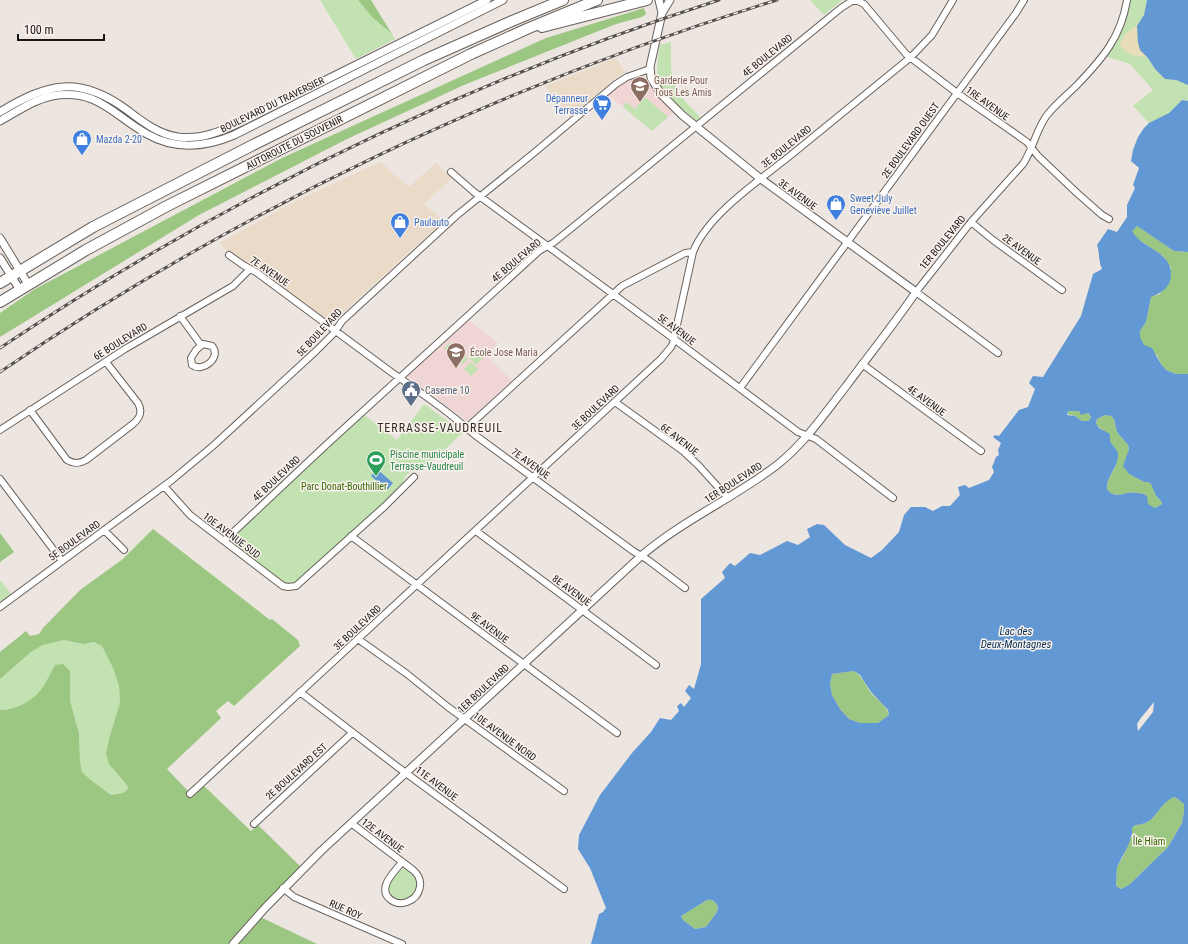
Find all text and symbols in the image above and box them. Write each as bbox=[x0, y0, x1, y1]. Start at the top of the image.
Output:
scale bar bbox=[18, 16, 104, 42]
text: 100 m bbox=[24, 23, 54, 37]
street label: 4E BOULEVARD bbox=[740, 32, 795, 79]
street label: BOULEVARD DU TRAVERSIER bbox=[218, 74, 327, 134]
school or university icon: Garderie Pour Tous Les Amis bbox=[629, 75, 651, 103]
place label: Garderie Pour Tous Les Amis bbox=[654, 75, 712, 98]
street label: 1RE AVENUE bbox=[964, 84, 1011, 123]
place label: Dépanneur Terrasse bbox=[546, 93, 588, 116]
supermarket icon: Dépanneur Terrasse bbox=[591, 93, 613, 121]
street label: 2E BOULEVARD OUEST bbox=[879, 101, 941, 180]
street label: AUTOROUTE DU SOUVENIR bbox=[244, 113, 345, 172]
street label: 3E BOULEVARD bbox=[759, 123, 814, 170]
shop icon: Mazda 2-20 bbox=[71, 128, 93, 156]
place label: Mazda 2-20 bbox=[96, 134, 142, 145]
street label: 3E AVENUE bbox=[776, 177, 819, 212]
shop icon: Sweet July Geneviève Juillet bbox=[825, 193, 847, 221]
place label: Sweet July Geneviève Juillet bbox=[850, 193, 917, 216]
shop icon: Paulauto bbox=[389, 211, 411, 239]
street label: 1ER BOULEVARD bbox=[917, 213, 968, 272]
place label: Paulauto bbox=[414, 217, 449, 228]
street label: 2E AVENUE bbox=[1000, 232, 1043, 267]
street label: 4E BOULEVARD bbox=[489, 236, 543, 284]
street label: 7E AVENUE bbox=[248, 254, 291, 289]
street label: 5E BOULEVARD bbox=[295, 306, 344, 358]
street label: 5E AVENUE bbox=[655, 311, 698, 347]
street label: 6E BOULEVARD bbox=[91, 320, 149, 362]
school or university icon: École Jose Maria bbox=[445, 341, 467, 369]
place label: École Jose Maria bbox=[470, 346, 538, 358]
public building icon: Caserne 10 bbox=[400, 379, 422, 407]
street label: 3E BOULEVARD bbox=[569, 382, 622, 432]
street label: 4E AVENUE bbox=[905, 383, 948, 418]
place label: Caserne 10 bbox=[425, 385, 470, 396]
district label: TERRASSE-VAUDREUIL bbox=[377, 421, 503, 435]
street label: 6E AVENUE bbox=[659, 421, 701, 458]
street label: 7E AVENUE bbox=[509, 446, 552, 481]
sports icon: Piscine municipale Terrasse-Vaudreuil bbox=[365, 449, 387, 477]
place label: Piscine municipale Terrasse-Vaudreuil bbox=[390, 449, 465, 472]
street label: 4E BOULEVARD bbox=[250, 453, 303, 503]
street label: 1ER BOULEVARD bbox=[702, 460, 764, 505]
park label: Parc Donat-Bouthillier bbox=[301, 481, 387, 492]
street label: 10E AVENUE SUD bbox=[201, 510, 263, 561]
street label: 5E BOULEVARD bbox=[46, 518, 102, 563]
street label: 8E AVENUE bbox=[550, 573, 593, 608]
street label: 3E BOULEVARD bbox=[331, 602, 384, 652]
street label: 9E AVENUE bbox=[468, 609, 511, 645]
water label: Lac des Deux-Montagnes bbox=[981, 625, 1051, 651]
street label: 1ER BOULEVARD bbox=[455, 662, 512, 715]
street label: 10E AVENUE NORD bbox=[471, 710, 539, 763]
street label: 2E BOULEVARD EST bbox=[263, 741, 329, 802]
street label: 11E AVENUE bbox=[413, 764, 460, 803]
street label: 12E AVENUE bbox=[359, 816, 406, 855]
park label: Île Hiam bbox=[1132, 835, 1165, 847]
street label: RUE ROY bbox=[328, 897, 364, 922]

